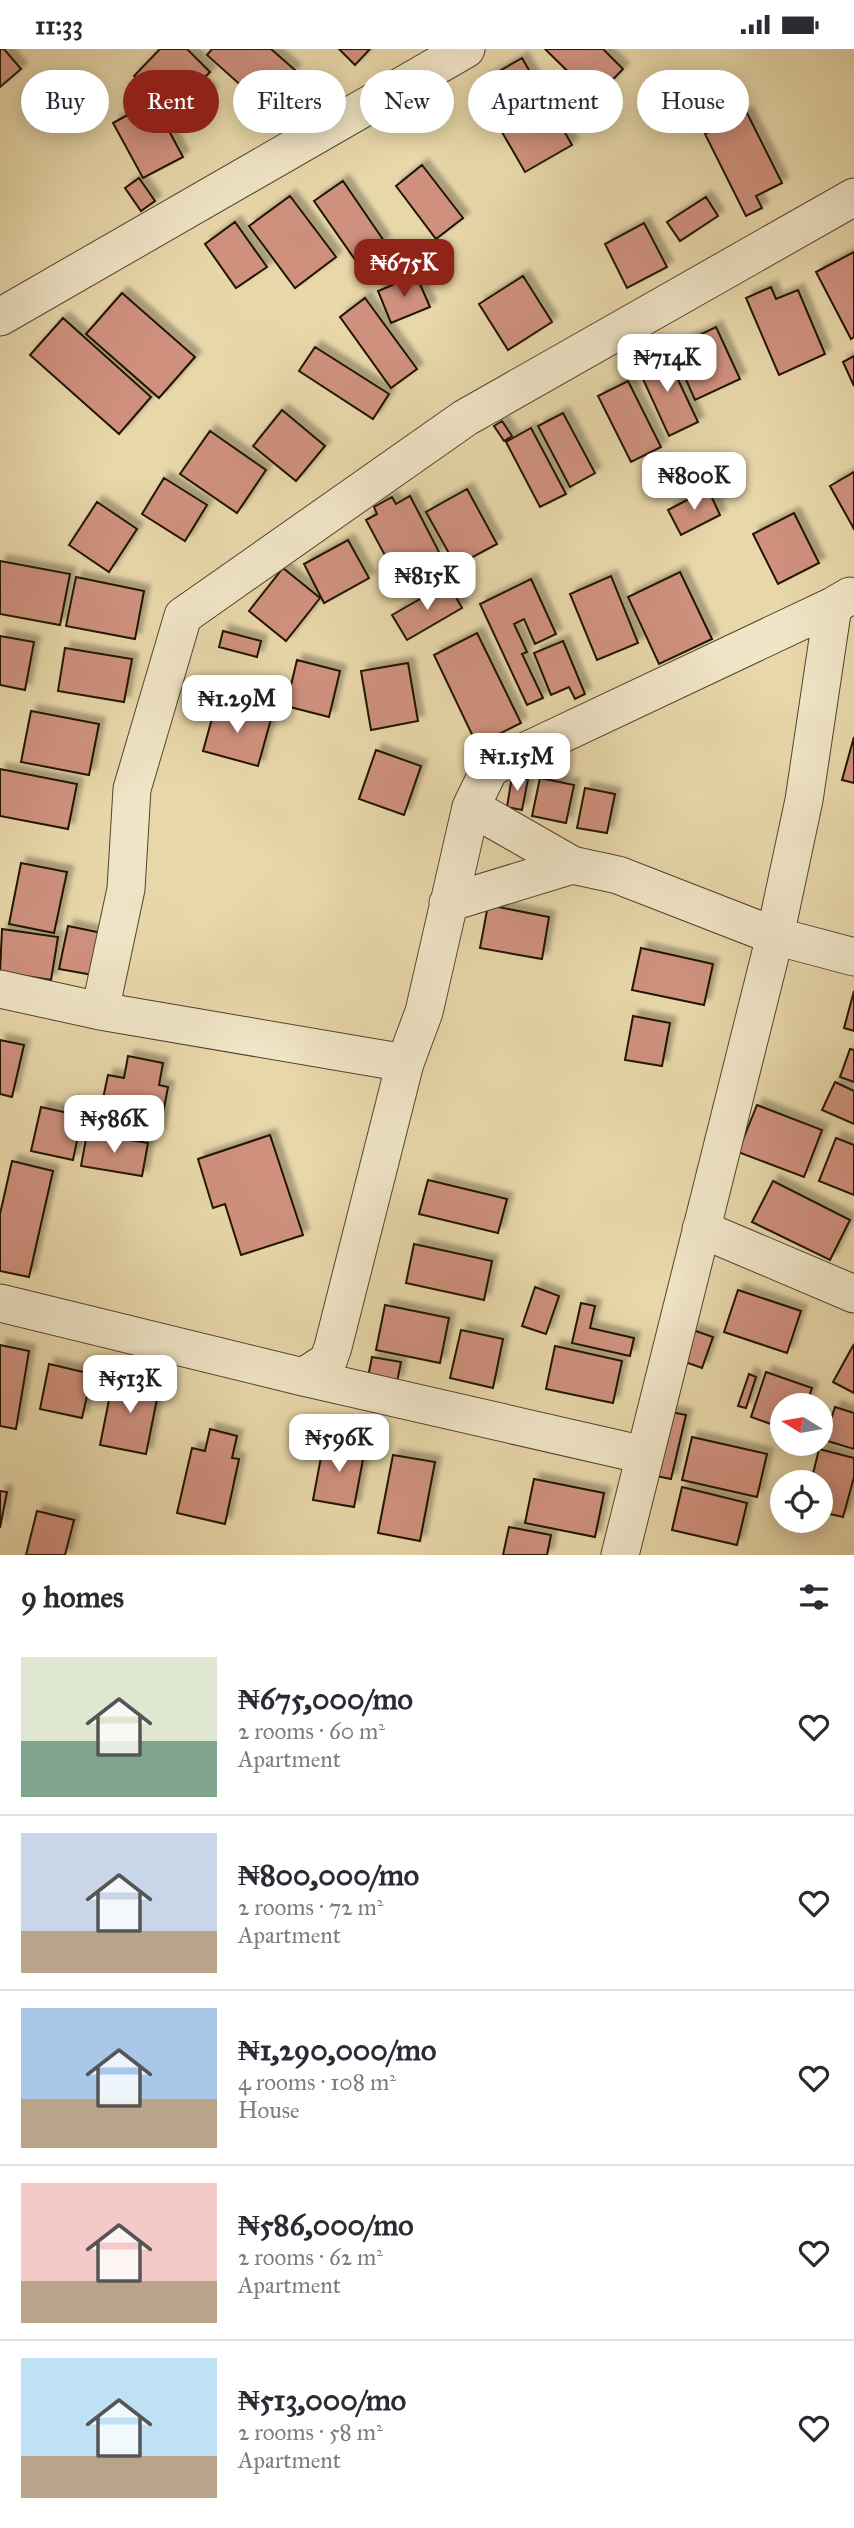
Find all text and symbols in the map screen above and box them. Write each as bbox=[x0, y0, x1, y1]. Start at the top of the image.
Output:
text: 11:33 bbox=[35, 9, 83, 41]
chip: Buy bbox=[21, 70, 109, 133]
chip: Rent bbox=[123, 70, 219, 133]
chip: Filters bbox=[233, 70, 346, 133]
chip: New bbox=[360, 70, 454, 133]
chip: Apartment bbox=[468, 70, 623, 133]
chip: House bbox=[637, 70, 749, 133]
pin: ₦675K bbox=[355, 239, 453, 299]
text: ₦675K bbox=[370, 248, 438, 276]
pin: ₦714K bbox=[618, 335, 716, 394]
text: ₦714K bbox=[633, 343, 701, 371]
pin: ₦800K bbox=[645, 453, 743, 512]
text: ₦800K bbox=[658, 461, 730, 489]
pin: ₦815K bbox=[378, 553, 476, 612]
text: ₦815K bbox=[395, 561, 459, 589]
pin: ₦1.29M bbox=[180, 675, 294, 735]
text: ₦1.29M bbox=[198, 684, 276, 712]
pin: ₦1.15M bbox=[460, 733, 574, 793]
text: ₦1.15M bbox=[480, 742, 554, 770]
pin: ₦586K bbox=[65, 1095, 163, 1155]
text: ₦586K bbox=[80, 1104, 148, 1132]
pin: ₦513K bbox=[81, 1355, 179, 1415]
text: ₦513K bbox=[99, 1364, 161, 1392]
north arrow bbox=[770, 1393, 833, 1456]
map controls bbox=[770, 1393, 833, 1533]
pin: ₦596K bbox=[290, 1415, 388, 1474]
text: ₦596K bbox=[305, 1423, 373, 1451]
button: locate bbox=[770, 1470, 833, 1533]
icon: filters bbox=[795, 1578, 833, 1616]
text: 9 homes bbox=[21, 1579, 124, 1615]
text: ₦675,000/mo bbox=[238, 1681, 413, 1717]
icon: home bbox=[77, 1685, 161, 1769]
icon: heart bbox=[795, 1708, 833, 1746]
text: 2 rooms · 60 m² bbox=[238, 1717, 385, 1745]
text: Apartment bbox=[238, 1745, 341, 1773]
text: ₦800,000/mo bbox=[238, 1857, 419, 1893]
icon: home bbox=[77, 1861, 161, 1945]
icon: heart bbox=[795, 1884, 833, 1922]
text: 2 rooms · 72 m² bbox=[238, 1893, 383, 1921]
text: Apartment bbox=[238, 1921, 341, 1949]
text: ₦1,290,000/mo bbox=[238, 2032, 436, 2068]
icon: home bbox=[77, 2036, 161, 2120]
icon: heart bbox=[795, 2059, 833, 2097]
text: 4 rooms · 108 m² bbox=[238, 2068, 396, 2096]
text: House bbox=[238, 2096, 300, 2124]
text: ₦586,000/mo bbox=[238, 2207, 414, 2243]
icon: home bbox=[77, 2211, 161, 2295]
icon: heart bbox=[795, 2234, 833, 2272]
text: 2 rooms · 62 m² bbox=[238, 2243, 383, 2271]
text: Apartment bbox=[238, 2271, 341, 2299]
text: ₦513,000/mo bbox=[238, 2382, 406, 2418]
icon: home bbox=[77, 2386, 161, 2470]
icon: heart bbox=[795, 2409, 833, 2447]
text: 2 rooms · 58 m² bbox=[238, 2418, 383, 2446]
text: Apartment bbox=[238, 2446, 341, 2474]

